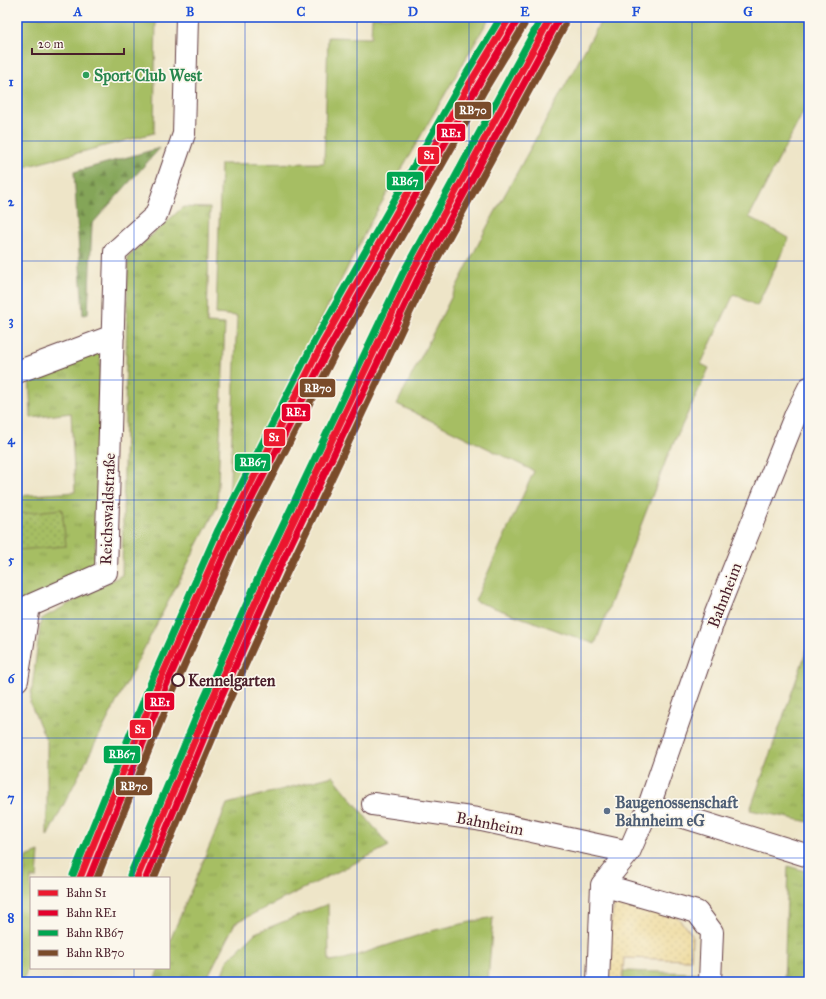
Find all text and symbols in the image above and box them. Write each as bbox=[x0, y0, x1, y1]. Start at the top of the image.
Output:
text: A bbox=[73, 4, 83, 20]
text: B bbox=[186, 4, 195, 20]
text: C bbox=[297, 4, 306, 20]
text: D bbox=[408, 4, 418, 20]
text: E bbox=[520, 4, 530, 20]
text: F bbox=[632, 4, 641, 20]
text: G bbox=[743, 4, 753, 20]
scale bar bbox=[32, 30, 124, 56]
text: 20 m bbox=[38, 37, 64, 51]
place label: Sport Club West bbox=[94, 66, 202, 86]
marker: Sport Club West bbox=[81, 70, 91, 80]
text: 1 bbox=[8, 74, 14, 90]
line badge: RB70 bbox=[454, 101, 492, 120]
text: RB70 bbox=[459, 104, 487, 117]
line badge: RE1 bbox=[436, 123, 466, 142]
text: RE1 bbox=[441, 127, 462, 140]
line badge: S1 bbox=[417, 146, 440, 165]
text: S1 bbox=[424, 149, 435, 162]
line badge: RB67 bbox=[386, 171, 424, 191]
text: RB67 bbox=[392, 175, 418, 188]
text: 2 bbox=[8, 194, 15, 210]
text: 3 bbox=[8, 313, 14, 329]
line badge: RB70 bbox=[299, 378, 336, 398]
text: RB70 bbox=[304, 382, 332, 395]
line badge: RE1 bbox=[281, 403, 311, 422]
text: RE1 bbox=[286, 406, 307, 419]
line badge: S1 bbox=[263, 428, 286, 447]
text: S1 bbox=[269, 431, 280, 444]
text: 4 bbox=[7, 432, 15, 448]
street label: Reichswaldstraße bbox=[96, 452, 119, 565]
line badge: RB67 bbox=[234, 453, 271, 472]
text: RB67 bbox=[240, 456, 266, 469]
text: 5 bbox=[8, 552, 15, 568]
street label: Bahnheim bbox=[703, 559, 746, 630]
text: 6 bbox=[8, 671, 16, 687]
place label: Kennelgarten bbox=[188, 671, 276, 691]
marker: Kennelgarten bbox=[171, 673, 185, 687]
line badge: RE1 bbox=[144, 692, 175, 711]
text: RE1 bbox=[150, 696, 171, 709]
line badge: S1 bbox=[129, 719, 152, 739]
text: S1 bbox=[135, 723, 146, 736]
line badge: RB67 bbox=[103, 745, 141, 764]
text: RB67 bbox=[109, 748, 135, 761]
line badge: RB70 bbox=[115, 776, 153, 796]
text: RB70 bbox=[120, 780, 148, 793]
text: 7 bbox=[8, 790, 15, 806]
place label: Baugenossenschaft Bahnheim eG bbox=[615, 793, 738, 830]
marker: Baugenossenschaft Bahnheim eG bbox=[602, 806, 612, 816]
street label: Bahnheim bbox=[455, 808, 526, 839]
legend bbox=[30, 877, 170, 969]
text: Bahn S1 bbox=[66, 886, 107, 900]
text: Bahn RE1 bbox=[66, 906, 117, 920]
text: 8 bbox=[8, 910, 15, 926]
text: Bahn RB67 bbox=[66, 926, 124, 940]
text: Bahn RB70 bbox=[66, 946, 125, 960]

